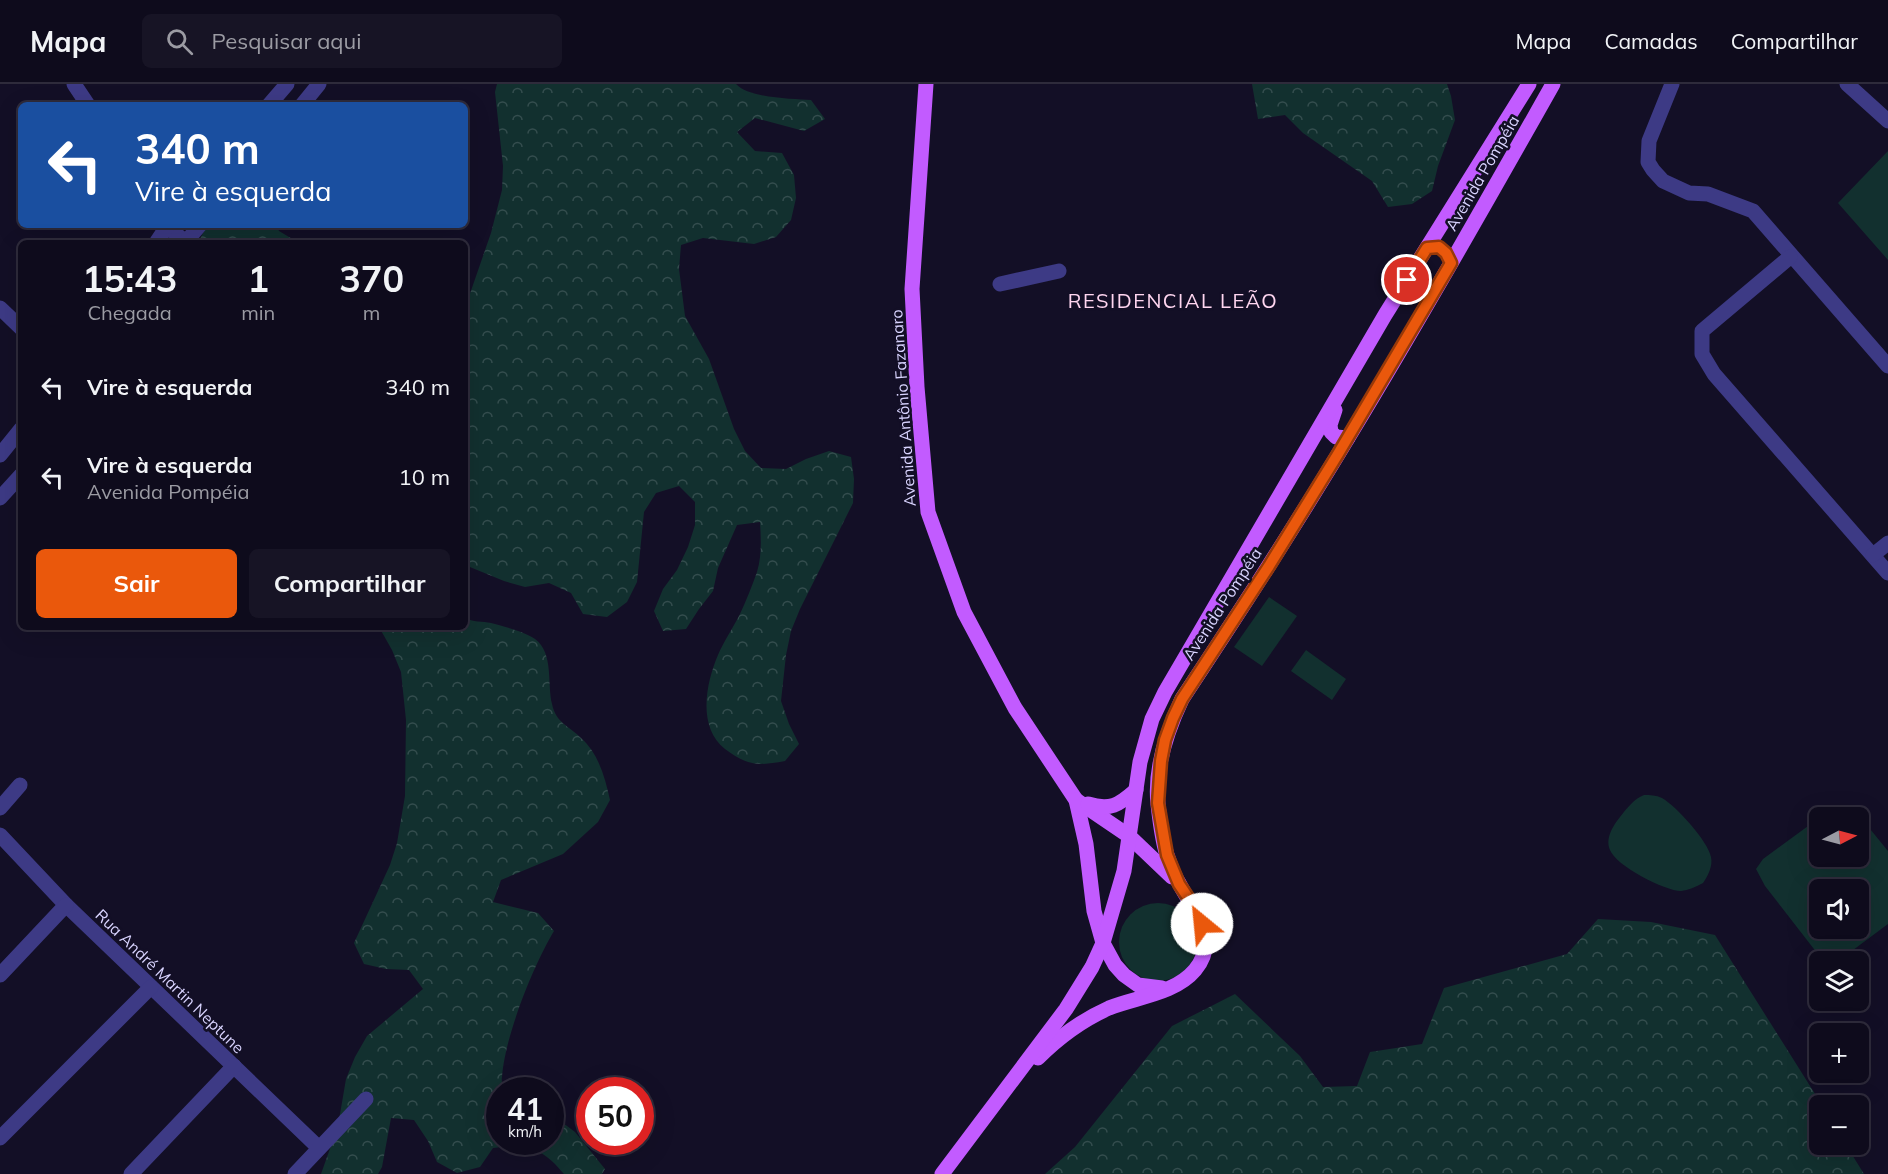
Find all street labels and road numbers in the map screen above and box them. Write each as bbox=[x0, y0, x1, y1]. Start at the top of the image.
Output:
street label: Avenida Pompéia bbox=[1441, 112, 1523, 234]
street label: Avenida Antônio Fazanaro bbox=[886, 309, 920, 507]
street label: Avenida Pompéia bbox=[1178, 544, 1266, 664]
street label: Rua André Martin Neptune bbox=[91, 905, 249, 1057]

